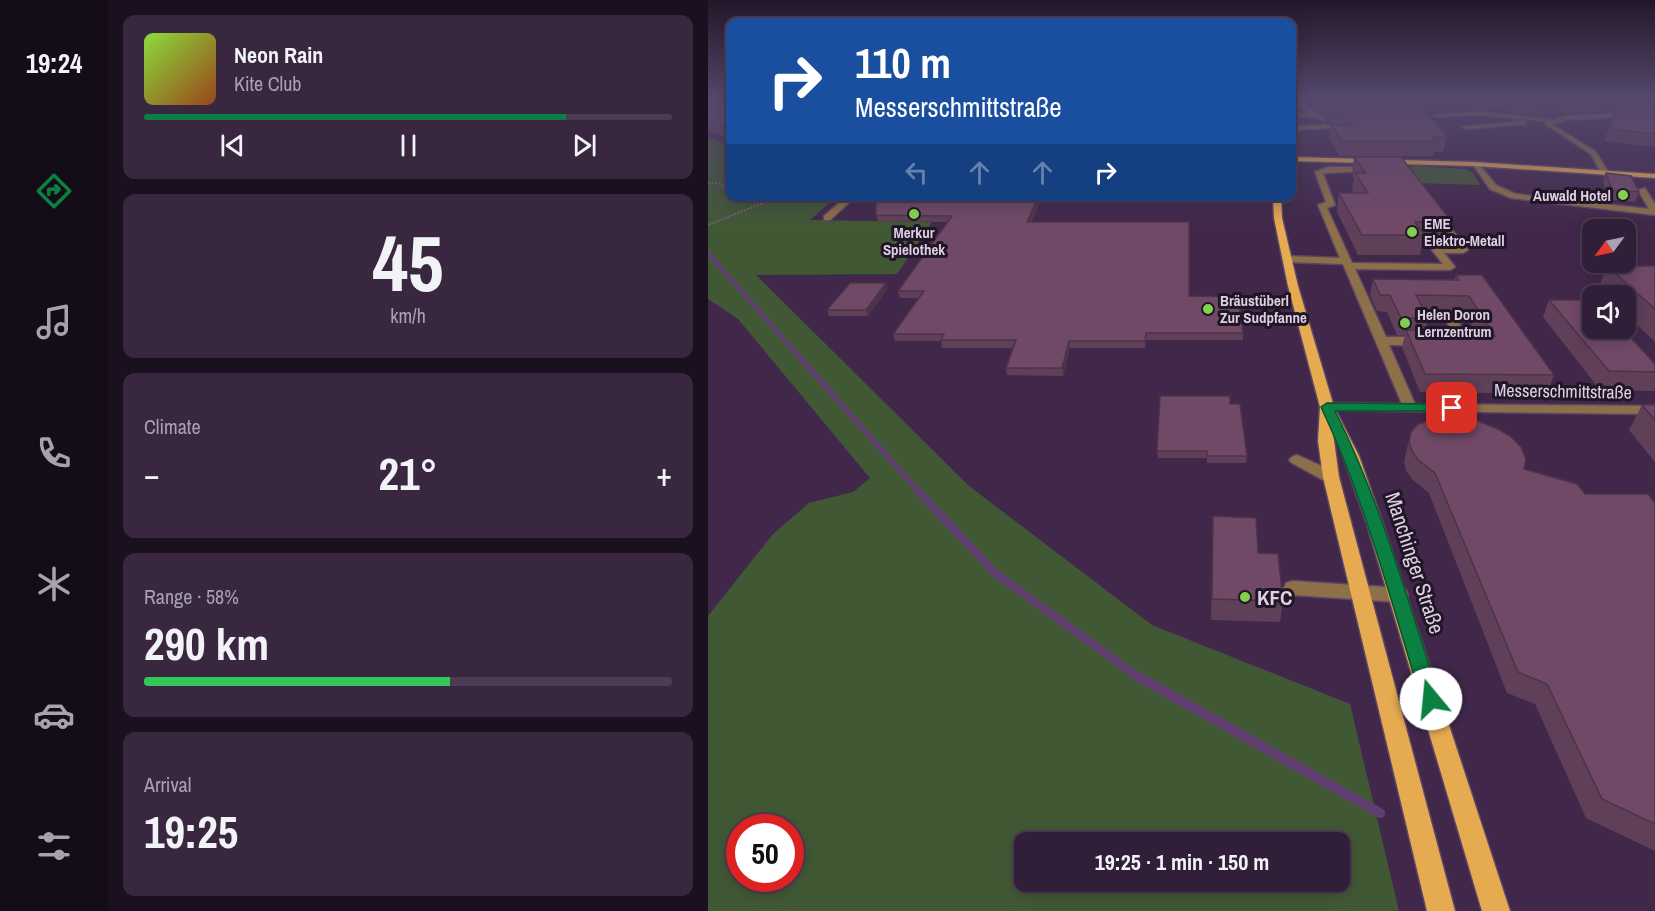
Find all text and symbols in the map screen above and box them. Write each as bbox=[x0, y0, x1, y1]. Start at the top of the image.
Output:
text: 110 m bbox=[855, 35, 951, 91]
text: Neon Rain bbox=[234, 40, 323, 70]
icon: right bbox=[756, 42, 834, 120]
text: 19:24 bbox=[26, 45, 82, 81]
text: Kite Club bbox=[234, 70, 301, 97]
text: Messerschmittstraße bbox=[855, 89, 1062, 125]
icon: previous bbox=[216, 129, 249, 162]
icon: pause bbox=[392, 129, 425, 162]
icon: next bbox=[568, 129, 601, 162]
icon: left bbox=[900, 156, 933, 189]
icon: ahead bbox=[963, 156, 996, 189]
icon: ahead bbox=[1026, 156, 1059, 189]
icon: right bbox=[1089, 156, 1122, 189]
icon: directions bbox=[33, 170, 75, 212]
place label: Auwald Hotel bbox=[1533, 185, 1611, 206]
marker: Auwald Hotel bbox=[1616, 188, 1630, 202]
marker: Merkur Spielothek bbox=[907, 207, 921, 221]
text: 45 bbox=[372, 210, 444, 315]
place label: EME Elektro-Metall bbox=[1424, 213, 1505, 251]
north arrow bbox=[1582, 219, 1636, 273]
map controls bbox=[1582, 219, 1636, 339]
place label: Merkur Spielothek bbox=[883, 222, 945, 260]
marker: EME Elektro-Metall bbox=[1405, 225, 1419, 239]
button: sound bbox=[1582, 285, 1636, 339]
place label: Bräustüberl Zur Sudpfanne bbox=[1220, 290, 1307, 328]
icon: music bbox=[33, 301, 75, 343]
text: km/h bbox=[390, 302, 426, 329]
marker: Bräustüberl Zur Sudpfanne bbox=[1201, 302, 1215, 316]
place label: Helen Doron Lernzentrum bbox=[1417, 304, 1492, 342]
marker: Helen Doron Lernzentrum bbox=[1398, 316, 1412, 330]
street label: Messerschmittstraße bbox=[1494, 377, 1632, 405]
pin bbox=[1426, 382, 1477, 433]
icon: arrive bbox=[1435, 391, 1468, 424]
text: Climate bbox=[144, 413, 201, 440]
icon: phone bbox=[33, 432, 75, 474]
text: 21° bbox=[378, 443, 438, 504]
text: − bbox=[144, 452, 160, 496]
text: + bbox=[656, 452, 672, 496]
street label: Manchinger Straße bbox=[1378, 488, 1452, 638]
icon: climate bbox=[33, 563, 75, 605]
text: Range · 58% bbox=[144, 583, 239, 610]
place label: KFC bbox=[1257, 583, 1292, 612]
marker: KFC bbox=[1238, 590, 1252, 604]
text: 290 km bbox=[144, 613, 269, 674]
position arrow bbox=[1399, 667, 1463, 731]
icon: car bbox=[33, 694, 75, 736]
text: Arrival bbox=[144, 771, 191, 798]
text: 19:25 bbox=[144, 801, 238, 862]
speed limit sign: 50 bbox=[726, 814, 804, 892]
icon: filters bbox=[33, 825, 75, 867]
text: 19:25 · 1 min · 150 m bbox=[1095, 847, 1269, 877]

